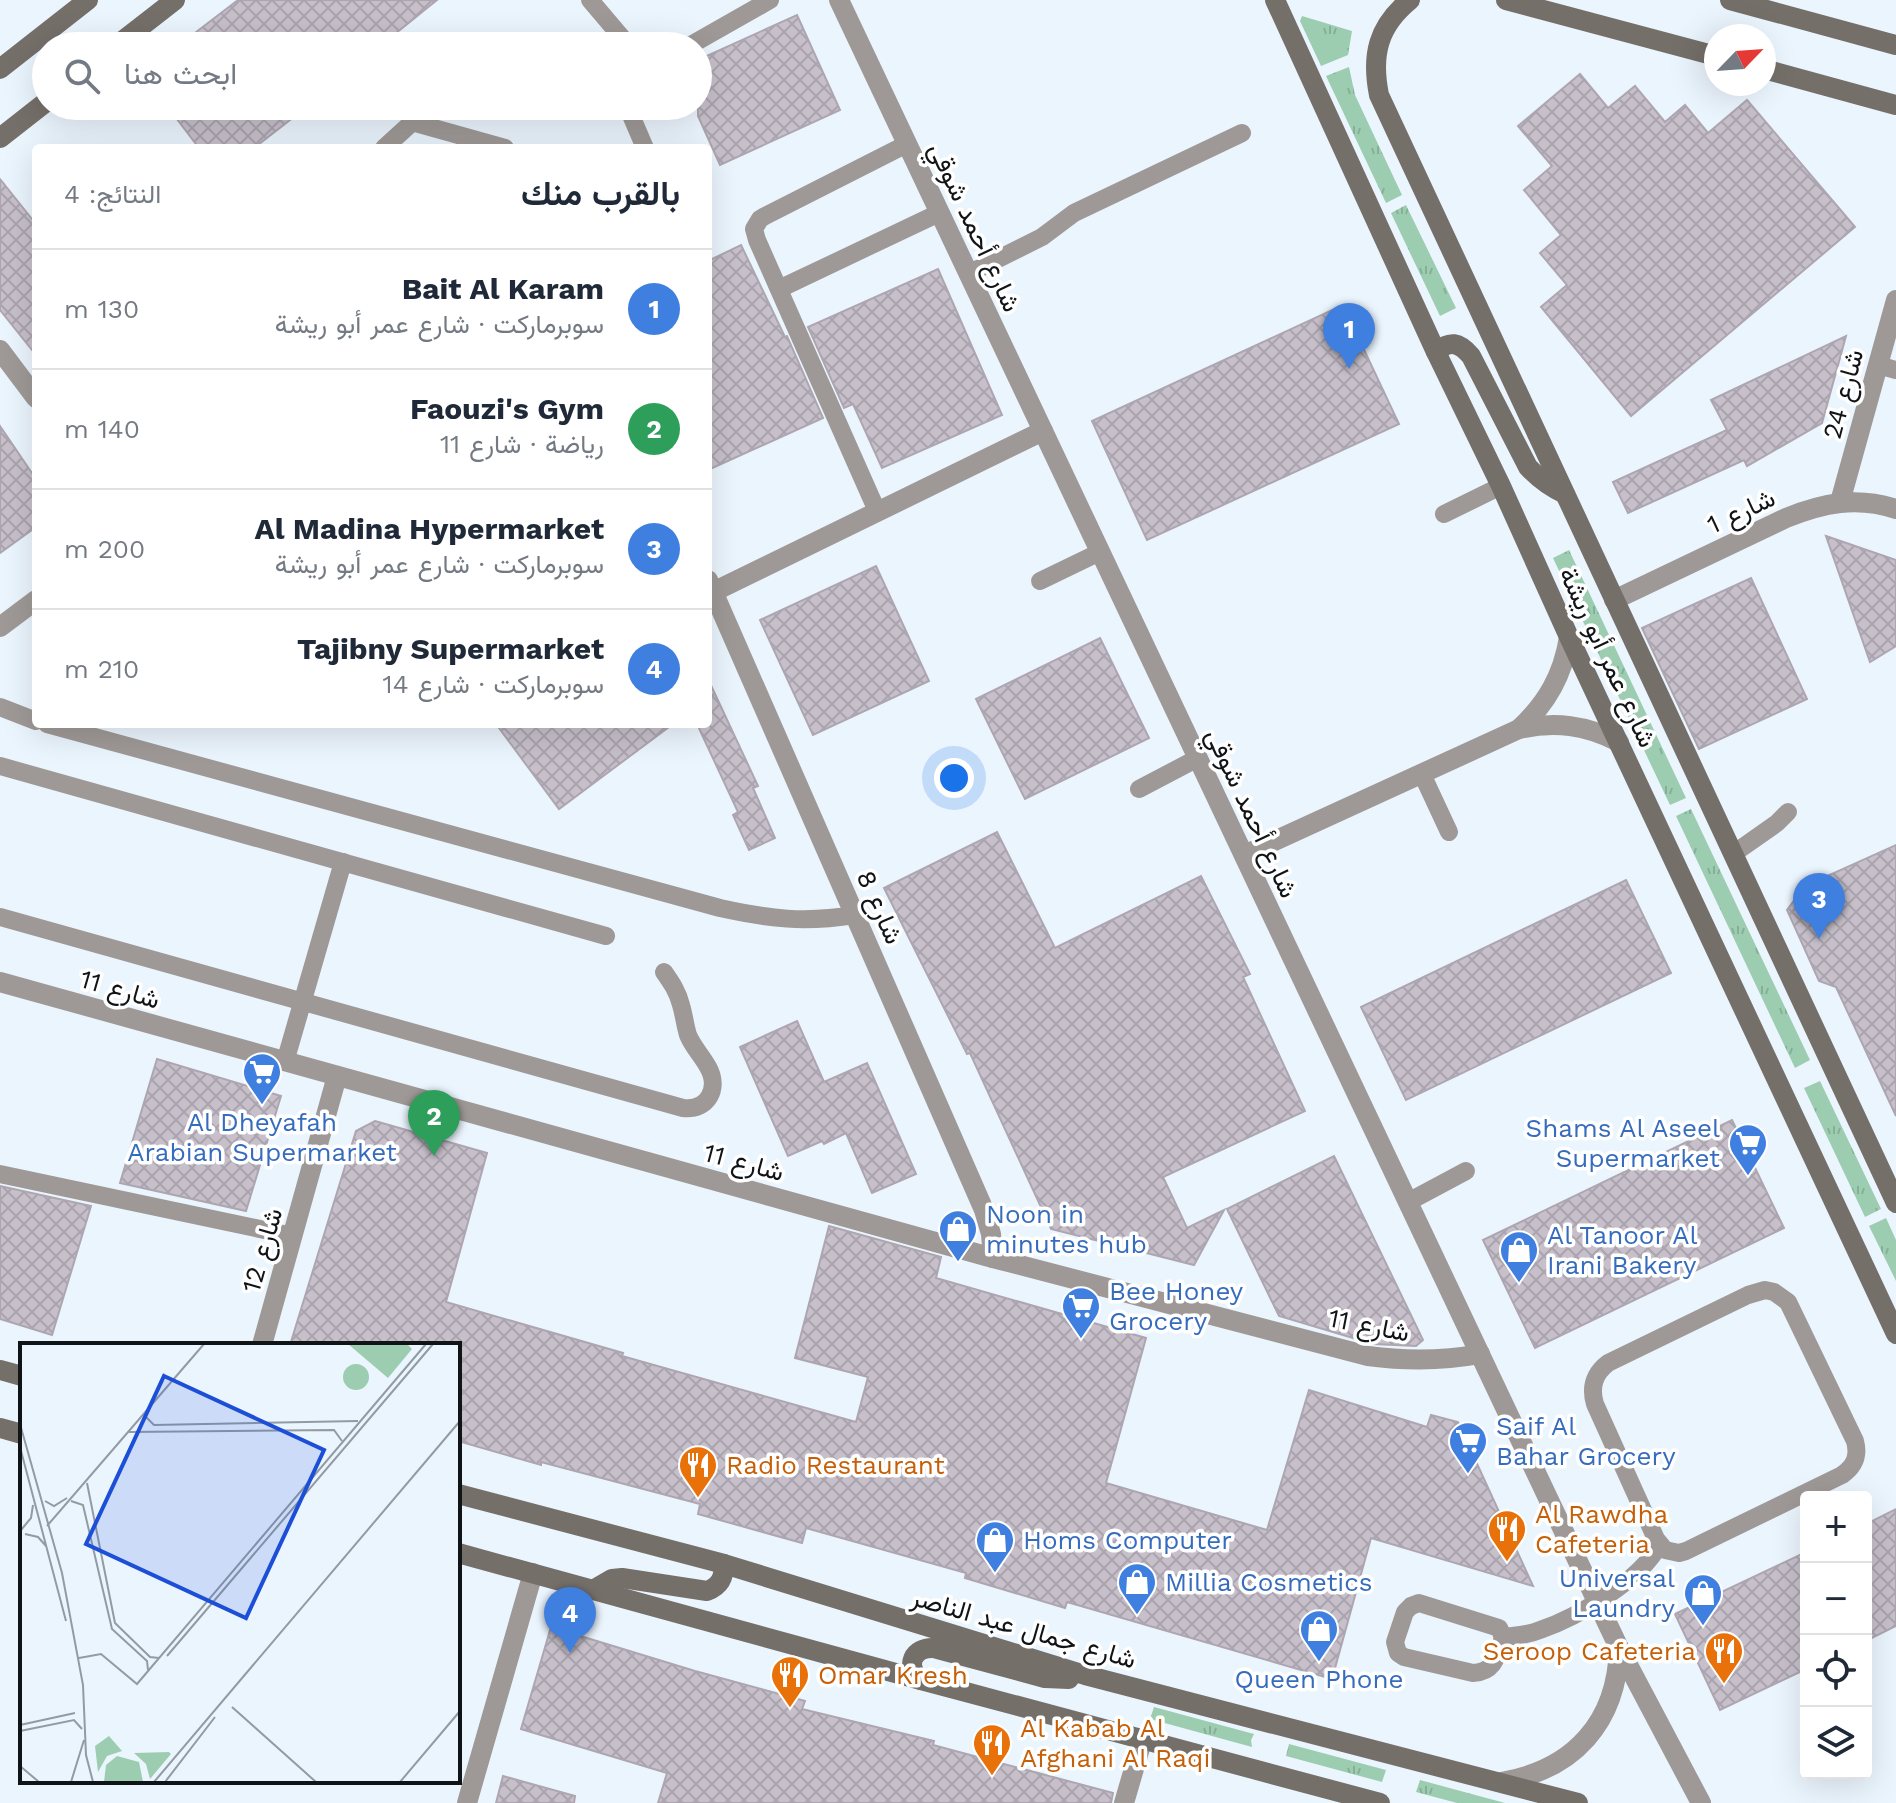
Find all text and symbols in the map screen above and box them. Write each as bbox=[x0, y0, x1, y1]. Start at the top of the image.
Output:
north arrow bbox=[1704, 24, 1776, 96]
search box bbox=[32, 32, 712, 120]
icon: search bbox=[60, 54, 104, 98]
text: ابحث هنا bbox=[124, 56, 237, 91]
street label: شارع أحمد شوقي bbox=[917, 138, 1027, 319]
text: بالقرب منك bbox=[521, 173, 680, 213]
text: النتائج: 4 bbox=[64, 179, 161, 209]
text: Bait Al Karam bbox=[402, 271, 604, 306]
text: 130 m bbox=[64, 294, 139, 324]
text: 1 bbox=[648, 294, 660, 324]
pin: 1 bbox=[1323, 303, 1375, 369]
text: سوبرماركت · شارع عمر أبو ريشة bbox=[275, 309, 604, 339]
street label: شارع 24 bbox=[1817, 346, 1872, 443]
text: Faouzi's Gym bbox=[410, 391, 604, 426]
text: 140 m bbox=[64, 414, 140, 444]
text: 2 bbox=[646, 414, 662, 444]
text: رياضة · شارع 11 bbox=[440, 429, 604, 459]
street label: شارع 1 bbox=[1702, 482, 1781, 542]
text: Al Madina Hypermarket bbox=[255, 511, 604, 546]
text: 200 m bbox=[64, 534, 145, 564]
text: 3 bbox=[646, 534, 662, 564]
text: سوبرماركت · شارع عمر أبو ريشة bbox=[275, 549, 604, 579]
street label: شارع عمر أبو ريشة bbox=[1550, 562, 1663, 753]
text: Tajibny Supermarket bbox=[297, 631, 604, 666]
text: 210 m bbox=[64, 654, 139, 684]
text: 4 bbox=[646, 654, 662, 684]
text: سوبرماركت · شارع 14 bbox=[383, 669, 604, 699]
street label: شارع أحمد شوقي bbox=[1194, 724, 1304, 905]
your location bbox=[934, 758, 974, 798]
street label: شارع 8 bbox=[848, 866, 909, 950]
pin: 3 bbox=[1793, 873, 1845, 939]
street label: شارع 11 bbox=[76, 963, 163, 1018]
supermarket icon: Al Dheyafah Arabian Supermarket bbox=[241, 1051, 283, 1106]
pin: 2 bbox=[408, 1090, 460, 1156]
place label: Al Dheyafah Arabian Supermarket bbox=[127, 1107, 397, 1167]
place label: Shams Al Aseel Supermarket bbox=[1525, 1113, 1720, 1173]
supermarket icon: Shams Al Aseel Supermarket bbox=[1727, 1122, 1769, 1177]
street label: شارع 11 bbox=[700, 1137, 787, 1190]
place label: Noon in minutes hub bbox=[986, 1199, 1147, 1259]
street label: شارع 12 bbox=[236, 1204, 291, 1297]
shop icon: Noon in minutes hub bbox=[937, 1208, 979, 1263]
place label: Al Tanoor Al Irani Bakery bbox=[1547, 1220, 1697, 1280]
shop icon: Al Tanoor Al Irani Bakery bbox=[1498, 1229, 1540, 1284]
place label: Bee Honey Grocery bbox=[1109, 1276, 1244, 1336]
supermarket icon: Bee Honey Grocery bbox=[1060, 1285, 1102, 1340]
street label: شارع 11 bbox=[1326, 1303, 1412, 1350]
inset map bbox=[20, 1343, 460, 1783]
place label: Saif Al Bahar Grocery bbox=[1496, 1411, 1676, 1471]
supermarket icon: Saif Al Bahar Grocery bbox=[1447, 1420, 1489, 1475]
restaurant icon: Radio Restaurant bbox=[677, 1444, 719, 1499]
place label: Radio Restaurant bbox=[726, 1450, 945, 1480]
map controls bbox=[1800, 1491, 1872, 1779]
button: + bbox=[1800, 1491, 1872, 1563]
place label: Al Rawdha Cafeteria bbox=[1535, 1499, 1669, 1559]
restaurant icon: Al Rawdha Cafeteria bbox=[1486, 1508, 1528, 1563]
shop icon: Homs Computer bbox=[974, 1519, 1016, 1574]
place label: Homs Computer bbox=[1023, 1525, 1232, 1555]
shop icon: Millia Cosmetics bbox=[1116, 1561, 1158, 1616]
place label: Universal Laundry bbox=[1559, 1563, 1676, 1623]
button: − bbox=[1800, 1563, 1872, 1635]
place label: Millia Cosmetics bbox=[1165, 1567, 1373, 1597]
shop icon: Universal Laundry bbox=[1682, 1572, 1724, 1627]
street label: شارع جمال عبد الناصر bbox=[907, 1581, 1140, 1677]
pin: 4 bbox=[544, 1587, 596, 1653]
shop icon: Queen Phone bbox=[1298, 1608, 1340, 1663]
restaurant icon: Seroop Cafeteria bbox=[1703, 1630, 1745, 1685]
button: locate bbox=[1800, 1635, 1872, 1707]
place label: Seroop Cafeteria bbox=[1483, 1636, 1696, 1666]
restaurant icon: Omar Kresh bbox=[769, 1654, 811, 1709]
place label: Omar Kresh bbox=[818, 1660, 968, 1690]
place label: Queen Phone bbox=[1234, 1664, 1404, 1694]
button: layers bbox=[1800, 1707, 1872, 1779]
place label: Al Kabab Al Afghani Al Raqi bbox=[1020, 1713, 1210, 1773]
restaurant icon: Al Kabab Al Afghani Al Raqi bbox=[971, 1722, 1013, 1777]

